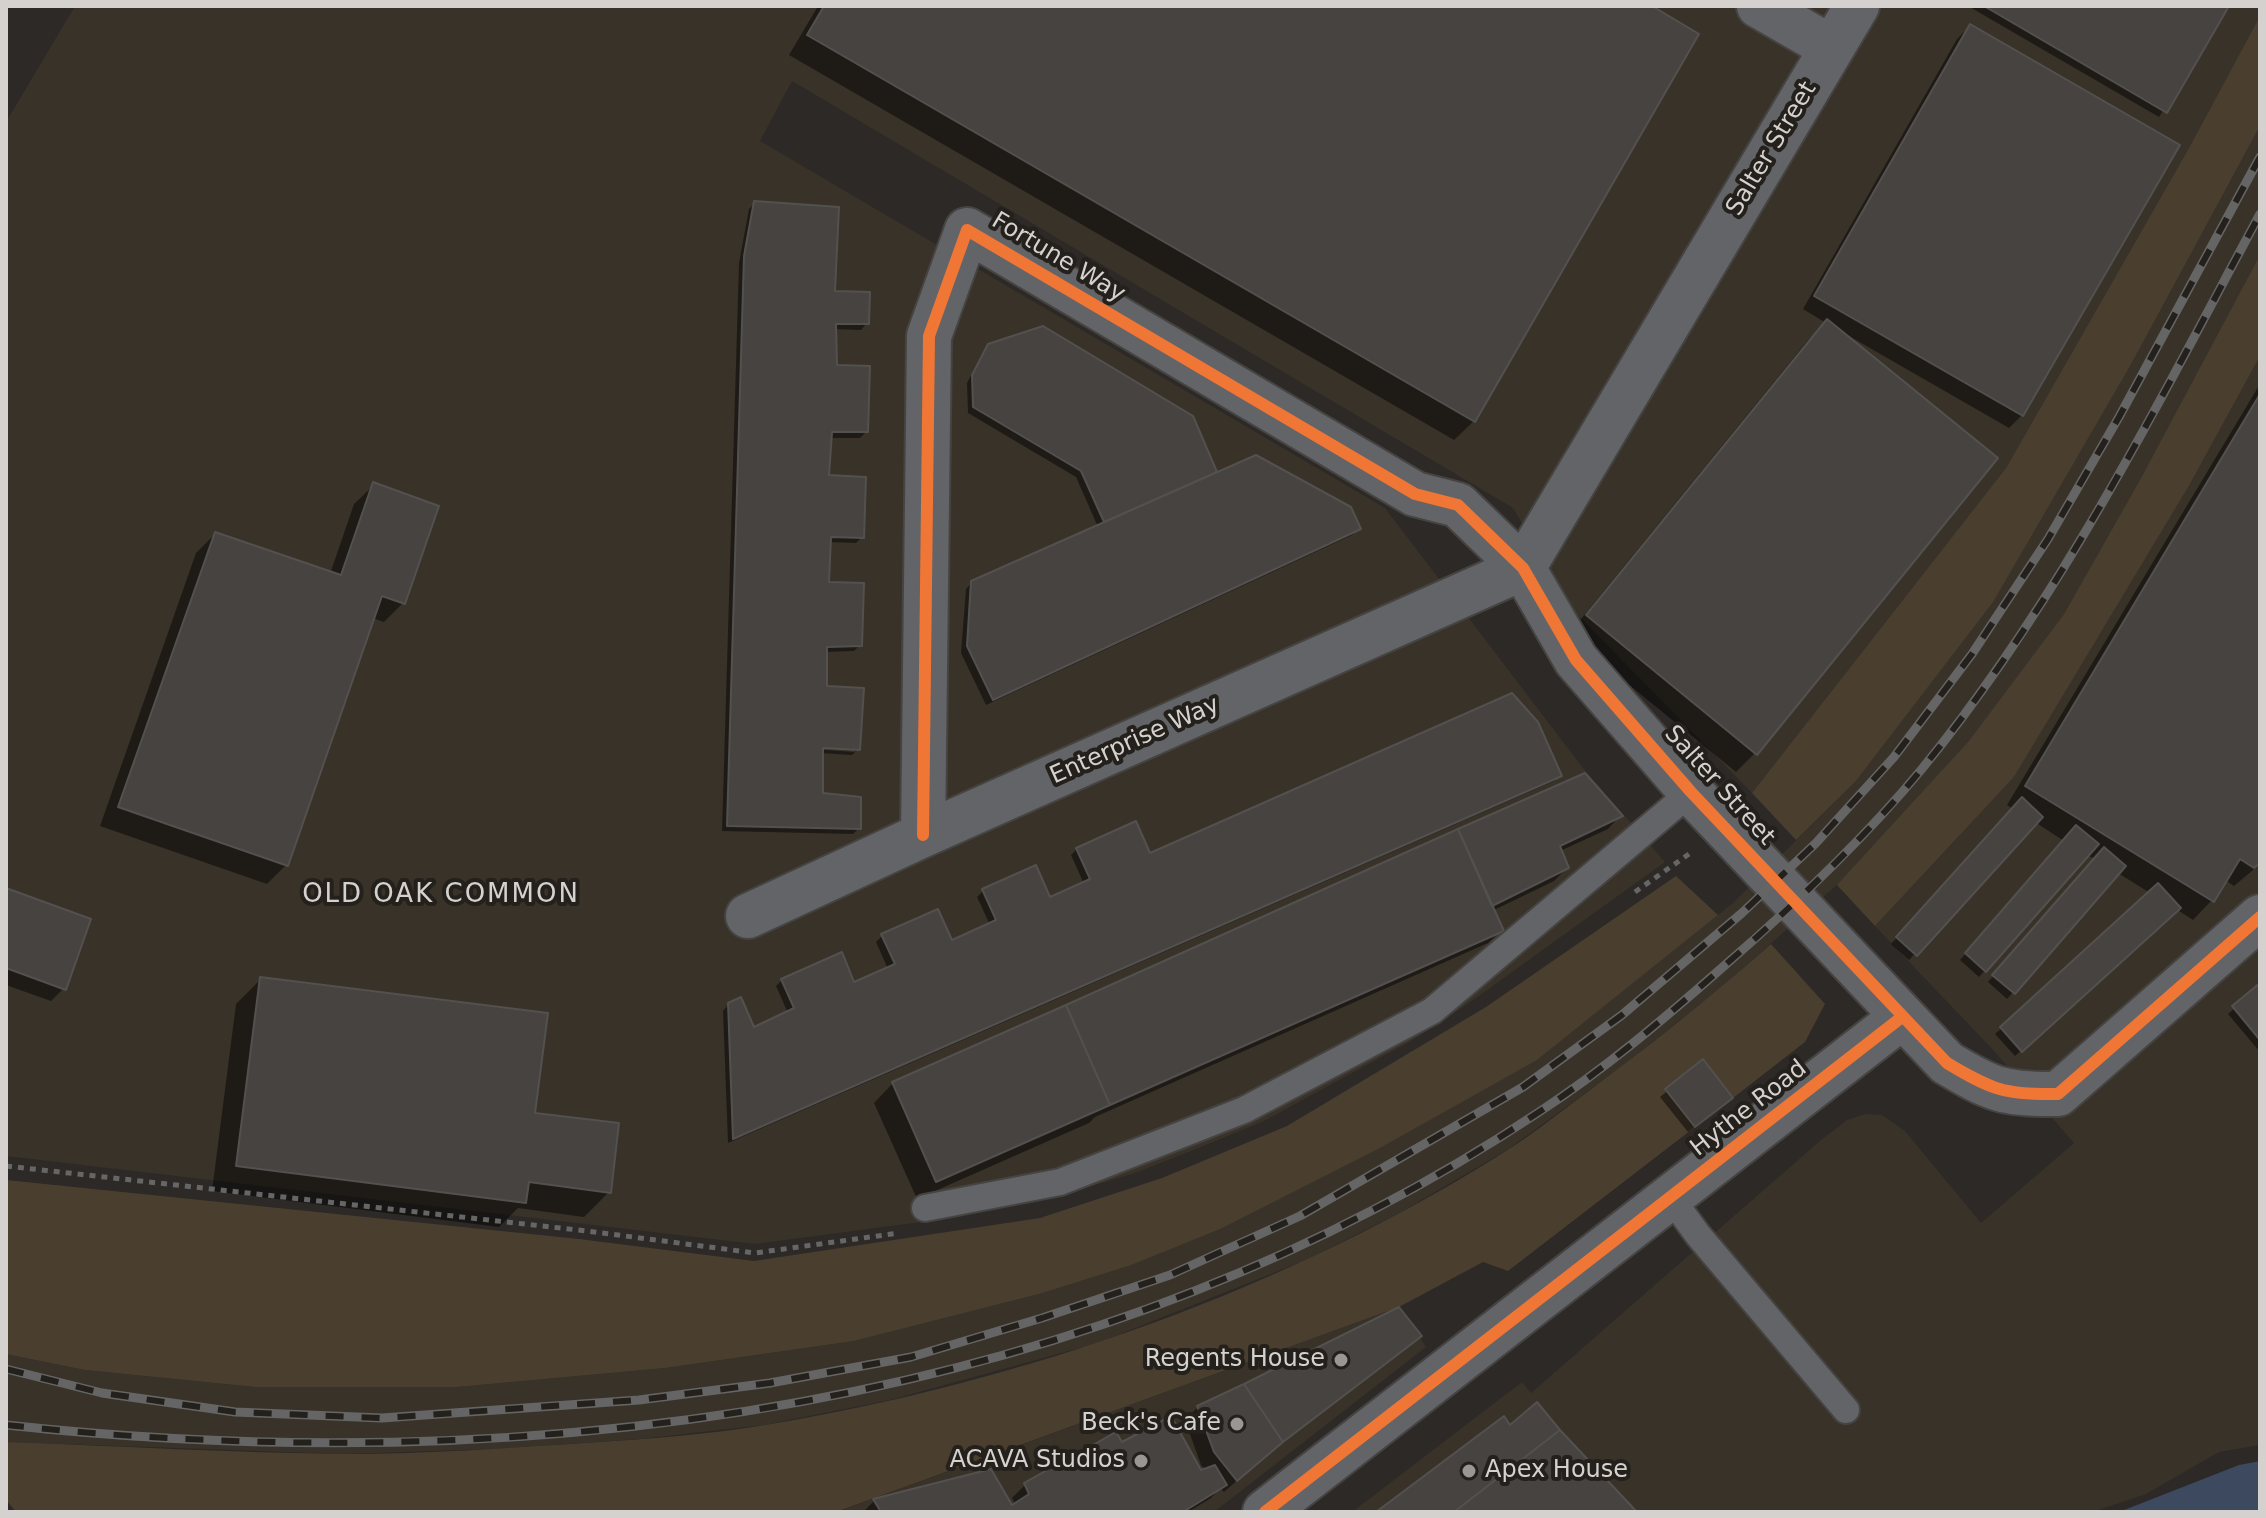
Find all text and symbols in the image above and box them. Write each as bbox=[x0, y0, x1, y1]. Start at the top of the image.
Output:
street label: Salter Street bbox=[1721, 77, 1823, 221]
street label: Fortune Way bbox=[986, 207, 1130, 309]
street label: Enterprise Way bbox=[1046, 691, 1224, 791]
street label: Salter Street bbox=[1658, 720, 1780, 852]
district label: OLD OAK COMMON bbox=[302, 879, 580, 911]
street label: Hythe Road bbox=[1685, 1055, 1813, 1163]
place label: Regents House bbox=[1145, 1346, 1325, 1374]
marker: Regents House bbox=[1332, 1351, 1350, 1369]
place label: Beck's Cafe bbox=[1081, 1410, 1221, 1438]
marker: Beck's Cafe bbox=[1228, 1415, 1246, 1433]
place label: ACAVA Studios bbox=[949, 1447, 1125, 1475]
marker: ACAVA Studios bbox=[1132, 1452, 1150, 1470]
place label: Apex House bbox=[1485, 1457, 1628, 1485]
marker: Apex House bbox=[1460, 1462, 1478, 1480]

